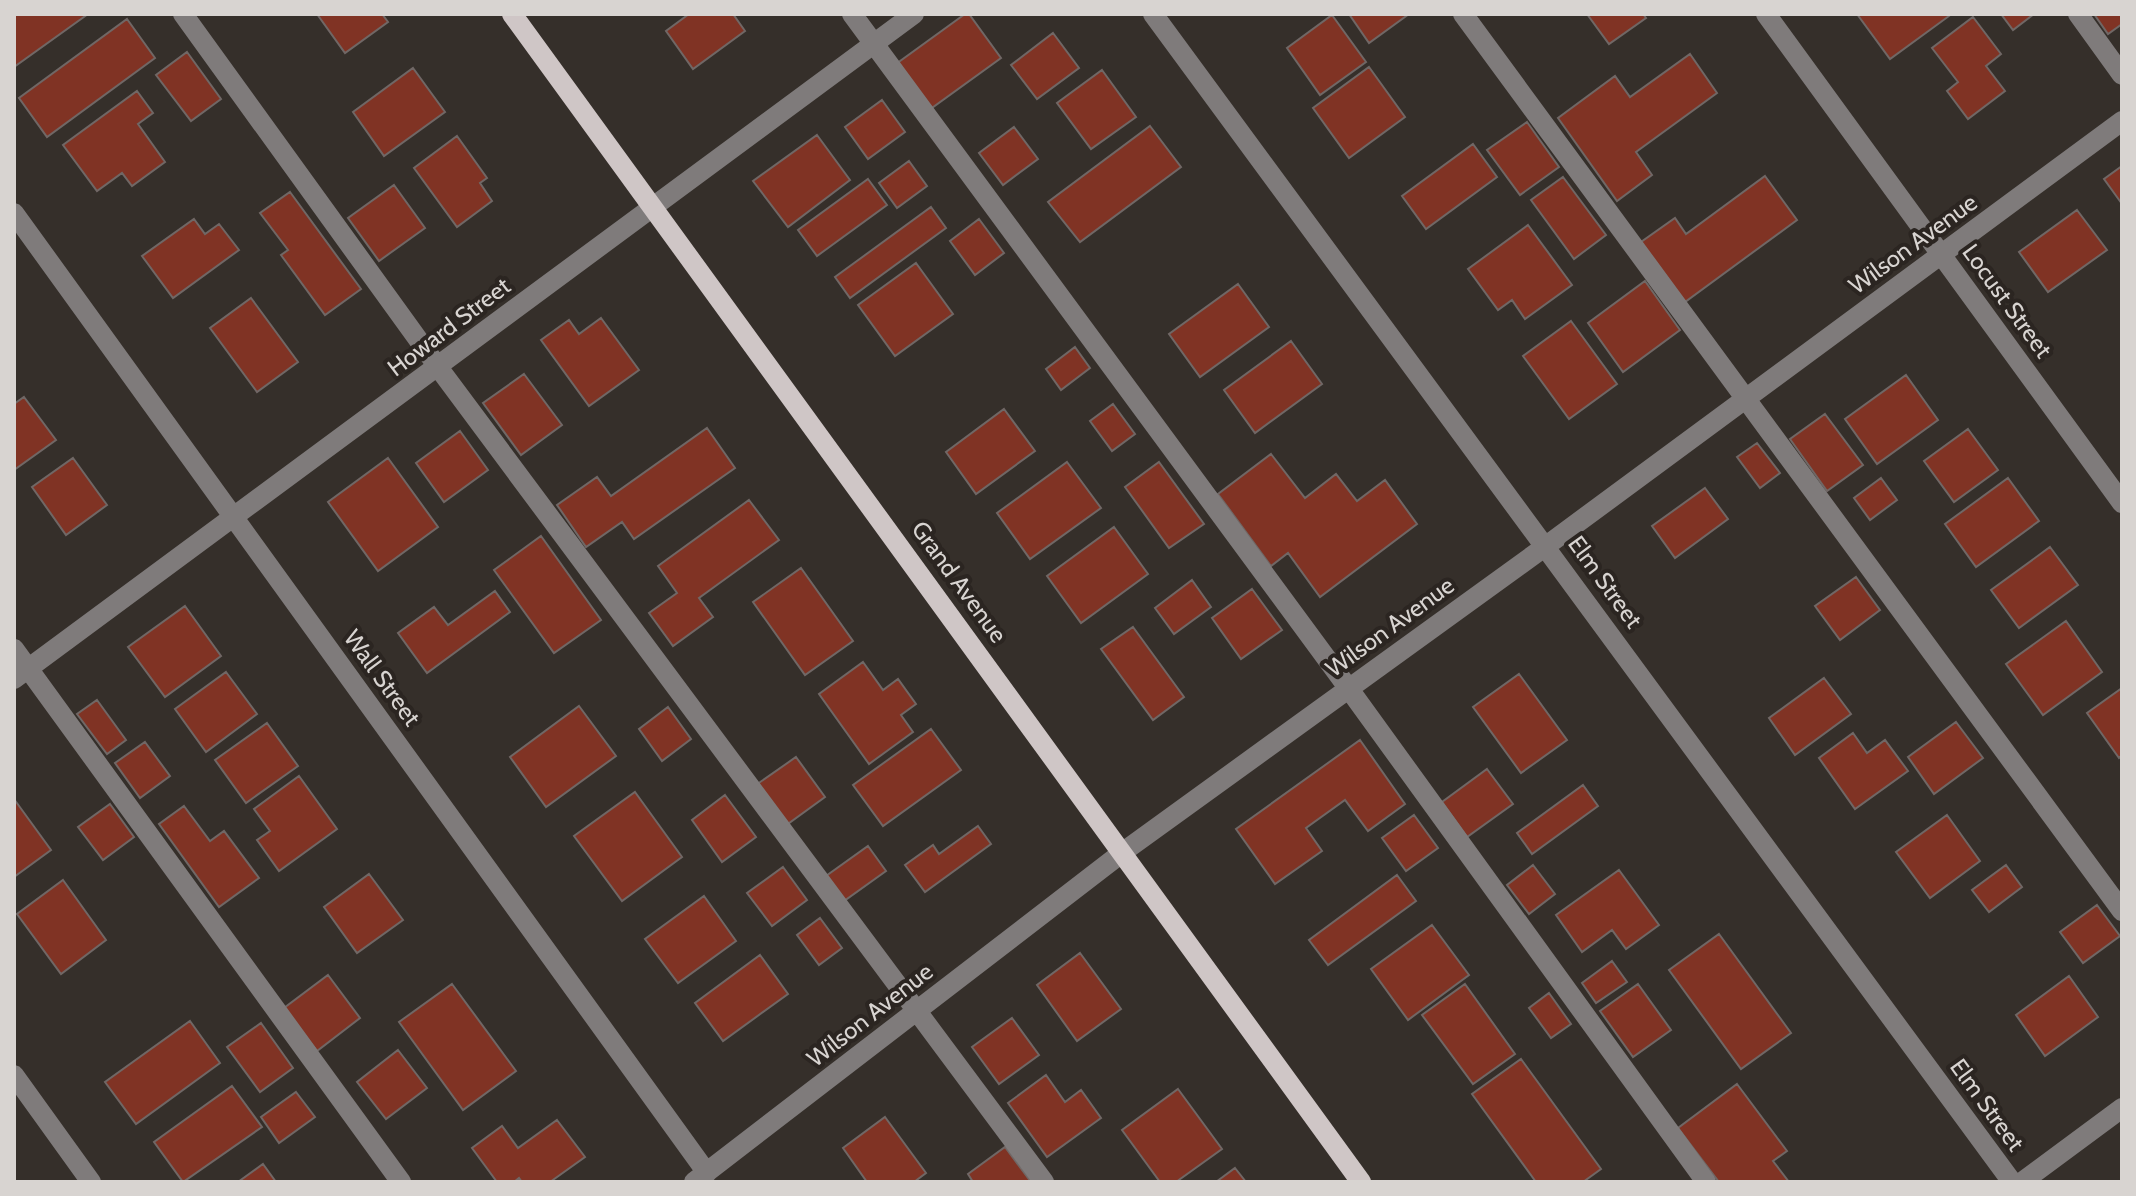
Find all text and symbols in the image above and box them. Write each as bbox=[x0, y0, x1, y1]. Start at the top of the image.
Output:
street label: Wilson Avenue bbox=[1843, 187, 1982, 300]
street label: Locust Street bbox=[1956, 238, 2058, 363]
street label: Howard Street bbox=[382, 271, 516, 382]
street label: Grand Avenue bbox=[906, 515, 1013, 648]
street label: Elm Street bbox=[1562, 530, 1649, 634]
street label: Wilson Avenue bbox=[1320, 570, 1459, 683]
street label: Wall Street bbox=[338, 624, 427, 731]
street label: Wilson Avenue bbox=[801, 957, 938, 1073]
street label: Elm Street bbox=[1944, 1053, 2031, 1157]

